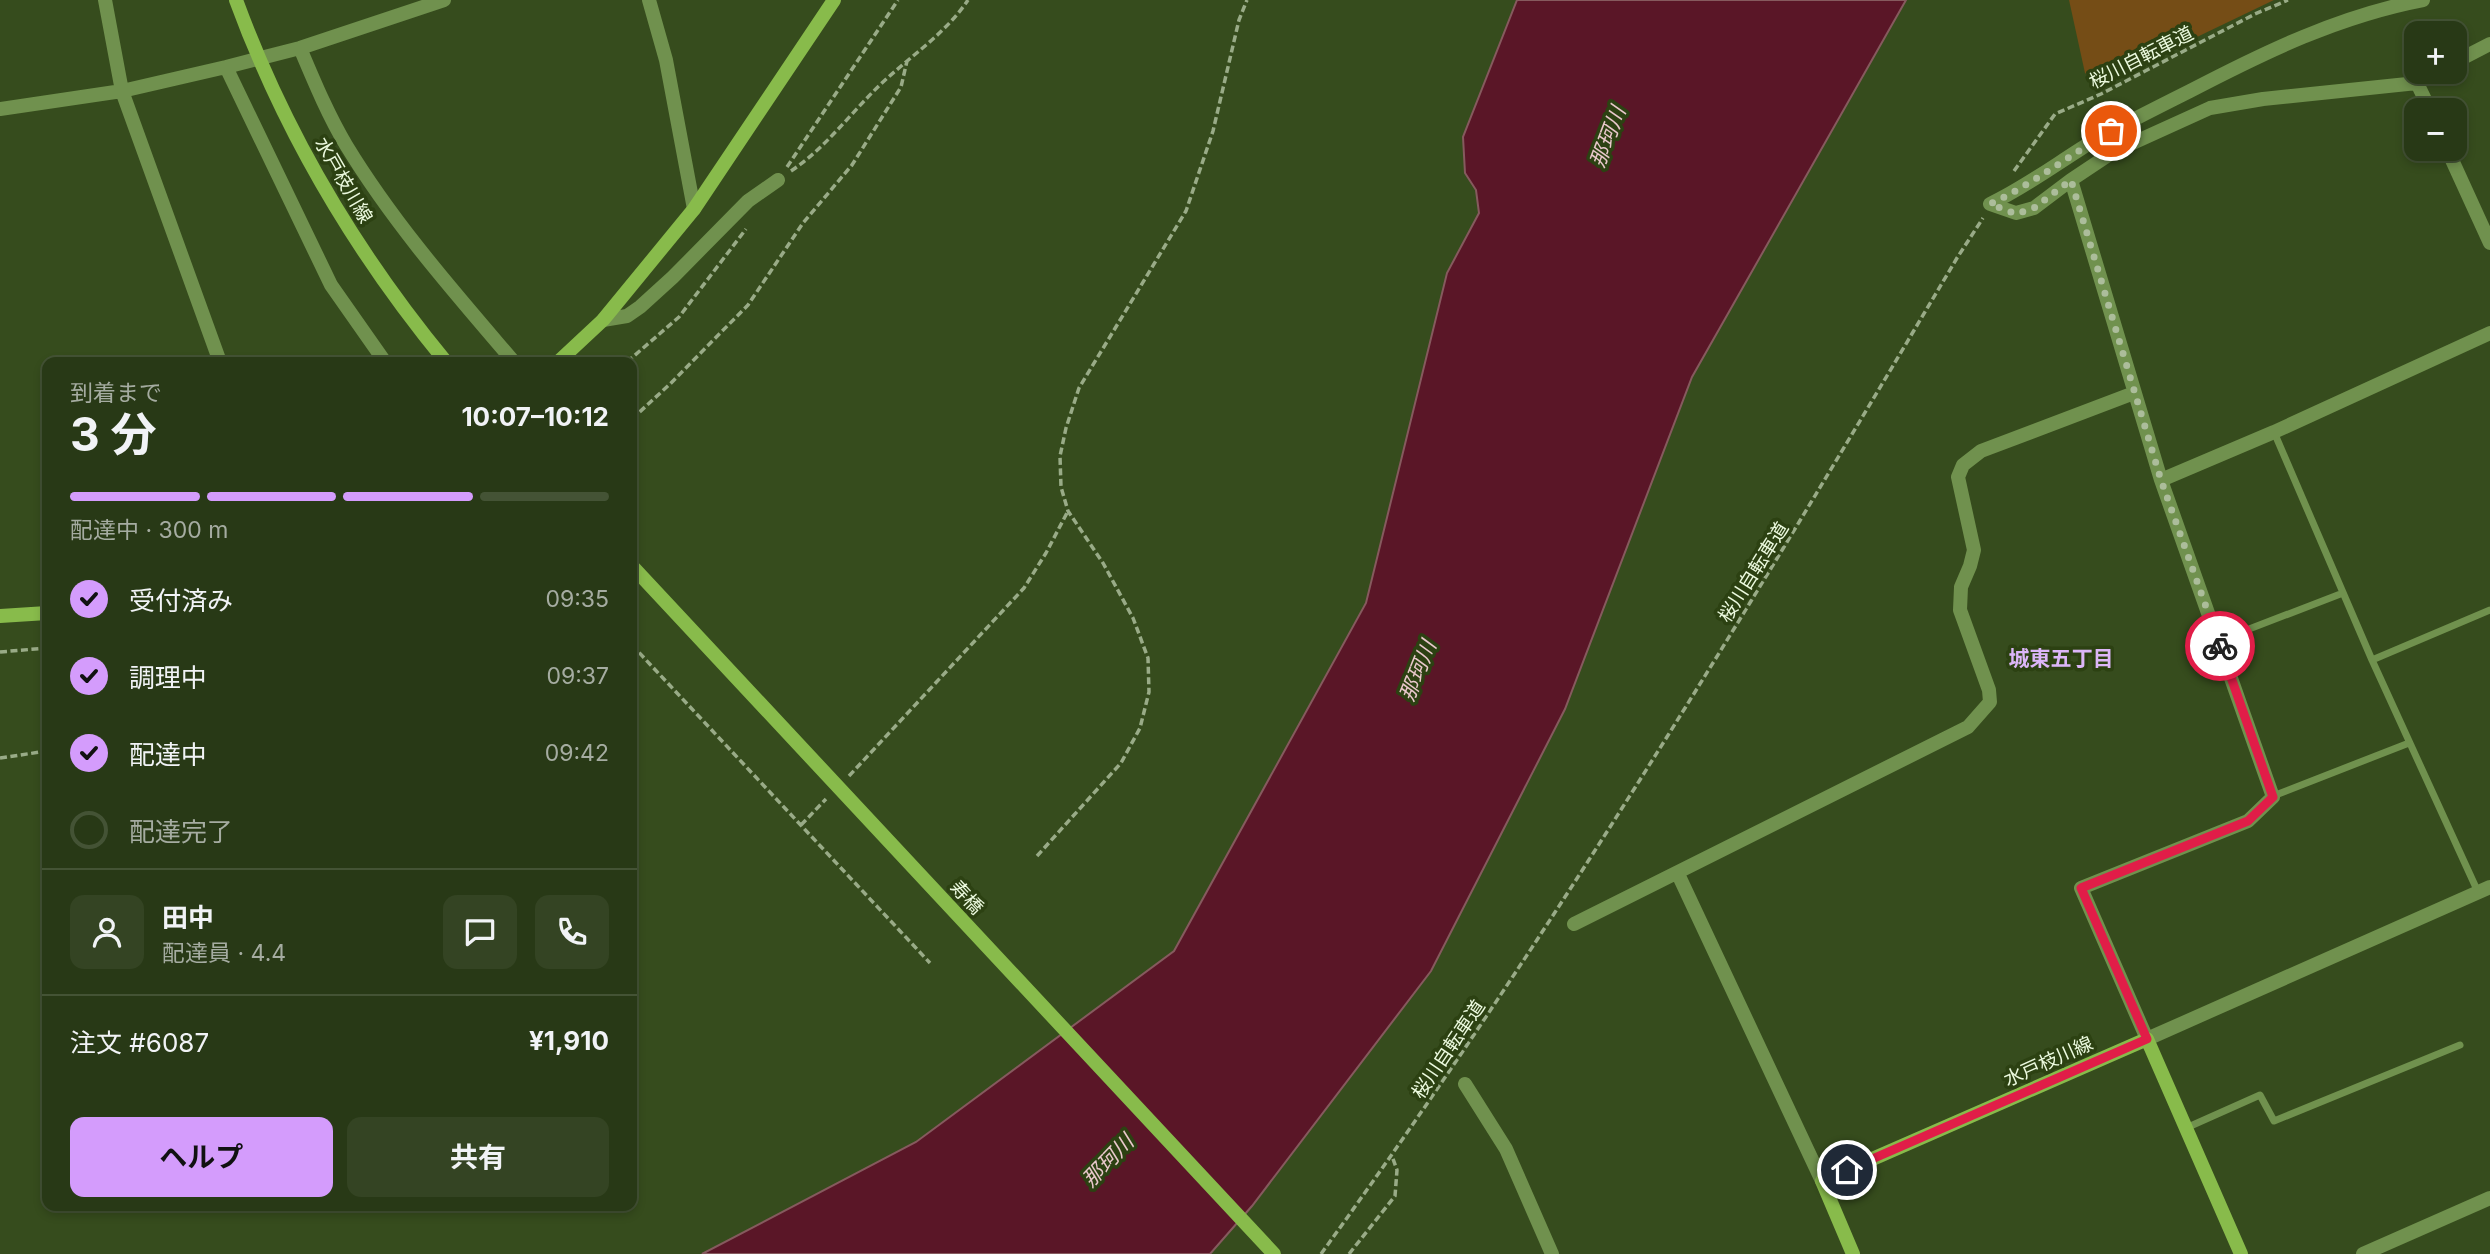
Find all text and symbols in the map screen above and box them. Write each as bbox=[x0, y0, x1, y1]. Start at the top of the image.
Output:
street label: 桜川自転車道 bbox=[2085, 21, 2197, 94]
map controls bbox=[2404, 21, 2467, 161]
button: + bbox=[2404, 21, 2467, 84]
button: − bbox=[2404, 98, 2467, 161]
water label: 那珂川 bbox=[1585, 101, 1631, 171]
pin bbox=[2081, 101, 2141, 161]
icon: bag bbox=[2092, 112, 2130, 150]
street label: 水戸枝川線 bbox=[310, 133, 377, 227]
text: 到着まで bbox=[70, 379, 162, 407]
text: 10:07–10:12 bbox=[461, 401, 609, 432]
text: 3 分 bbox=[70, 406, 157, 462]
text: 配達中 · 300 m bbox=[70, 516, 228, 544]
street label: 桜川自転車道 bbox=[1713, 518, 1793, 627]
icon: check bbox=[70, 580, 108, 618]
text: 受付済み bbox=[129, 585, 233, 616]
text: 09:35 bbox=[545, 585, 609, 613]
courier bbox=[2185, 611, 2255, 681]
icon: bike bbox=[2201, 627, 2239, 665]
water label: 那珂川 bbox=[1394, 635, 1442, 705]
district label: 城東五丁目 bbox=[2009, 646, 2114, 671]
icon: check bbox=[70, 657, 108, 695]
text: 調理中 bbox=[129, 662, 207, 693]
text: 09:37 bbox=[546, 662, 609, 690]
icon: check bbox=[70, 734, 108, 772]
text: 配達中 bbox=[129, 739, 207, 770]
text: 09:42 bbox=[545, 739, 609, 767]
text: 配達完了 bbox=[129, 816, 233, 847]
street label: 寿橋 bbox=[945, 876, 988, 919]
button: person bbox=[70, 895, 144, 969]
button: chat bbox=[443, 895, 517, 969]
button: phone bbox=[535, 895, 609, 969]
text: 田中 bbox=[162, 902, 214, 933]
text: 配達員 · 4.4 bbox=[162, 939, 286, 967]
street label: 桜川自転車道 bbox=[1407, 996, 1490, 1103]
text: ¥1,910 bbox=[529, 1025, 609, 1056]
text: 注文 #6087 bbox=[70, 1027, 209, 1058]
street label: 水戸枝川線 bbox=[2000, 1032, 2096, 1091]
button: ヘルプ bbox=[70, 1117, 333, 1197]
button: 共有 bbox=[347, 1117, 609, 1197]
water label: 那珂川 bbox=[1077, 1128, 1140, 1192]
pin bbox=[1817, 1140, 1877, 1200]
icon: home bbox=[1828, 1151, 1866, 1189]

